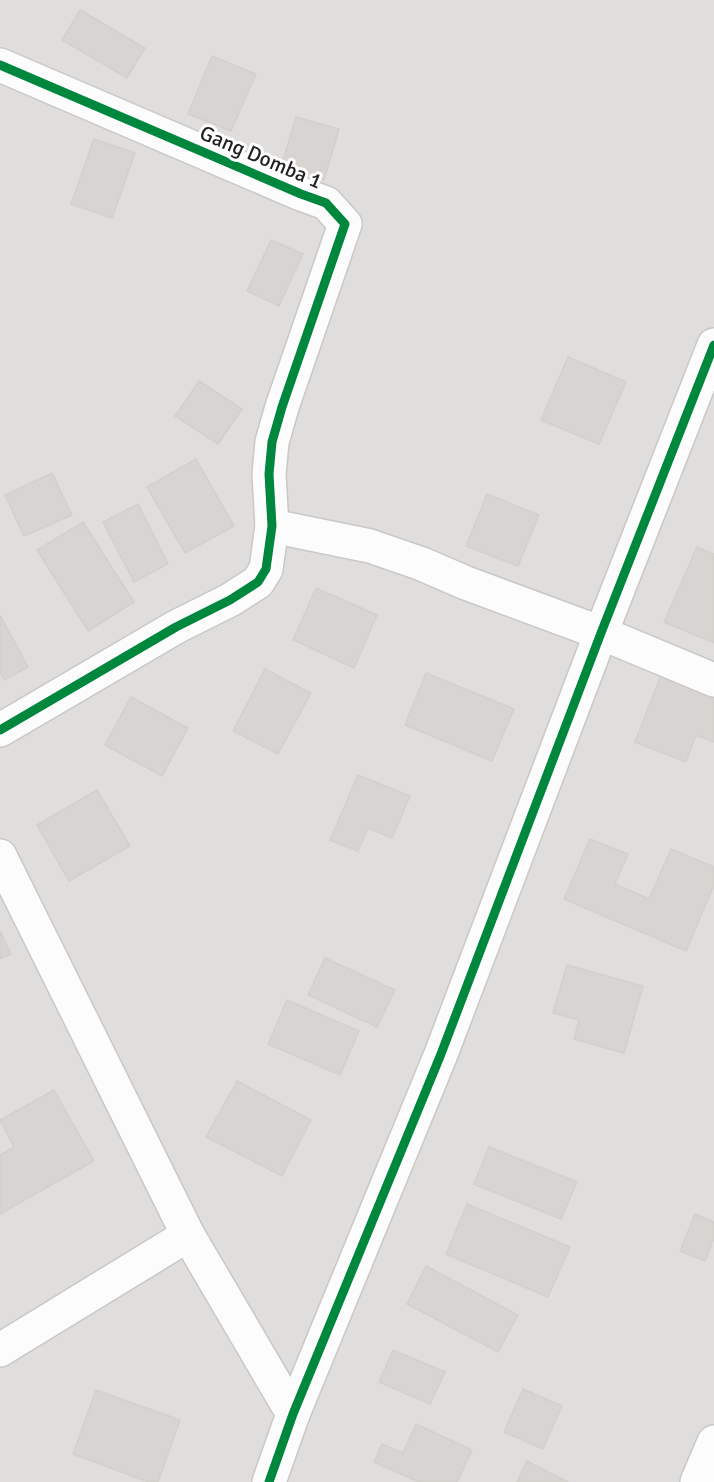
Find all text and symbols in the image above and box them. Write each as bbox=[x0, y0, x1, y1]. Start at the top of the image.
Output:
street label: Gang Domba 1 bbox=[196, 120, 326, 194]

